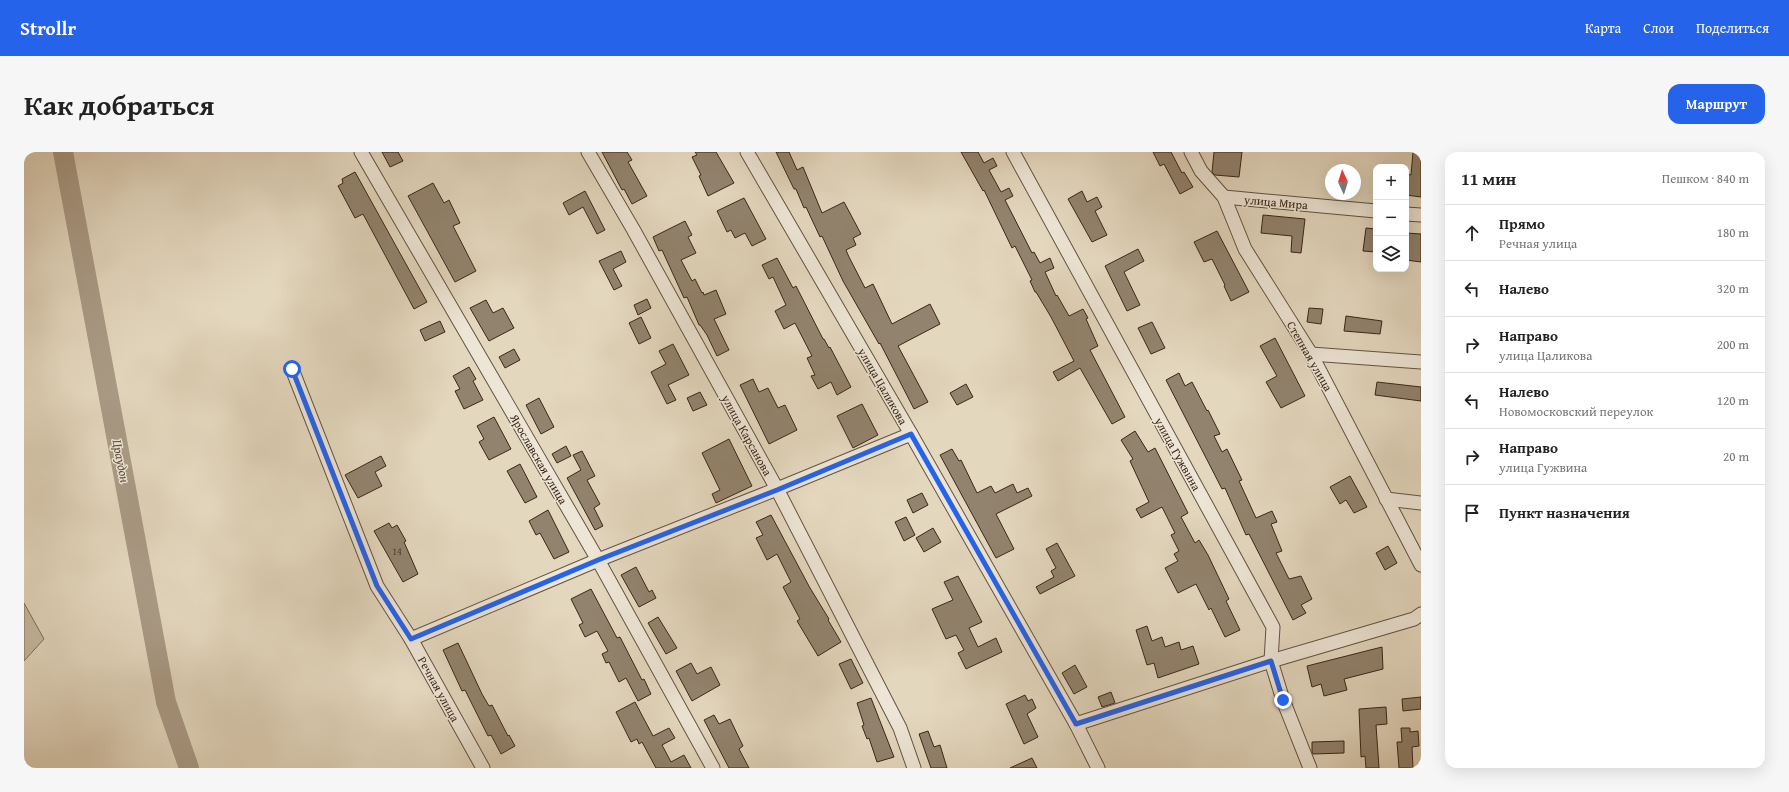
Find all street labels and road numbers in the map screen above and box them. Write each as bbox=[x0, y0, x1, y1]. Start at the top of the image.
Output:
street label: улица Мира bbox=[1242, 191, 1309, 213]
street label: Степная улица bbox=[1283, 318, 1337, 394]
street label: улица Цаликова bbox=[854, 344, 912, 428]
street label: улица Карсанова bbox=[717, 391, 776, 479]
street label: Ярославская улица bbox=[506, 410, 572, 507]
street label: улица Гужвина bbox=[1150, 413, 1205, 494]
street label: Речная улица bbox=[414, 653, 464, 725]

